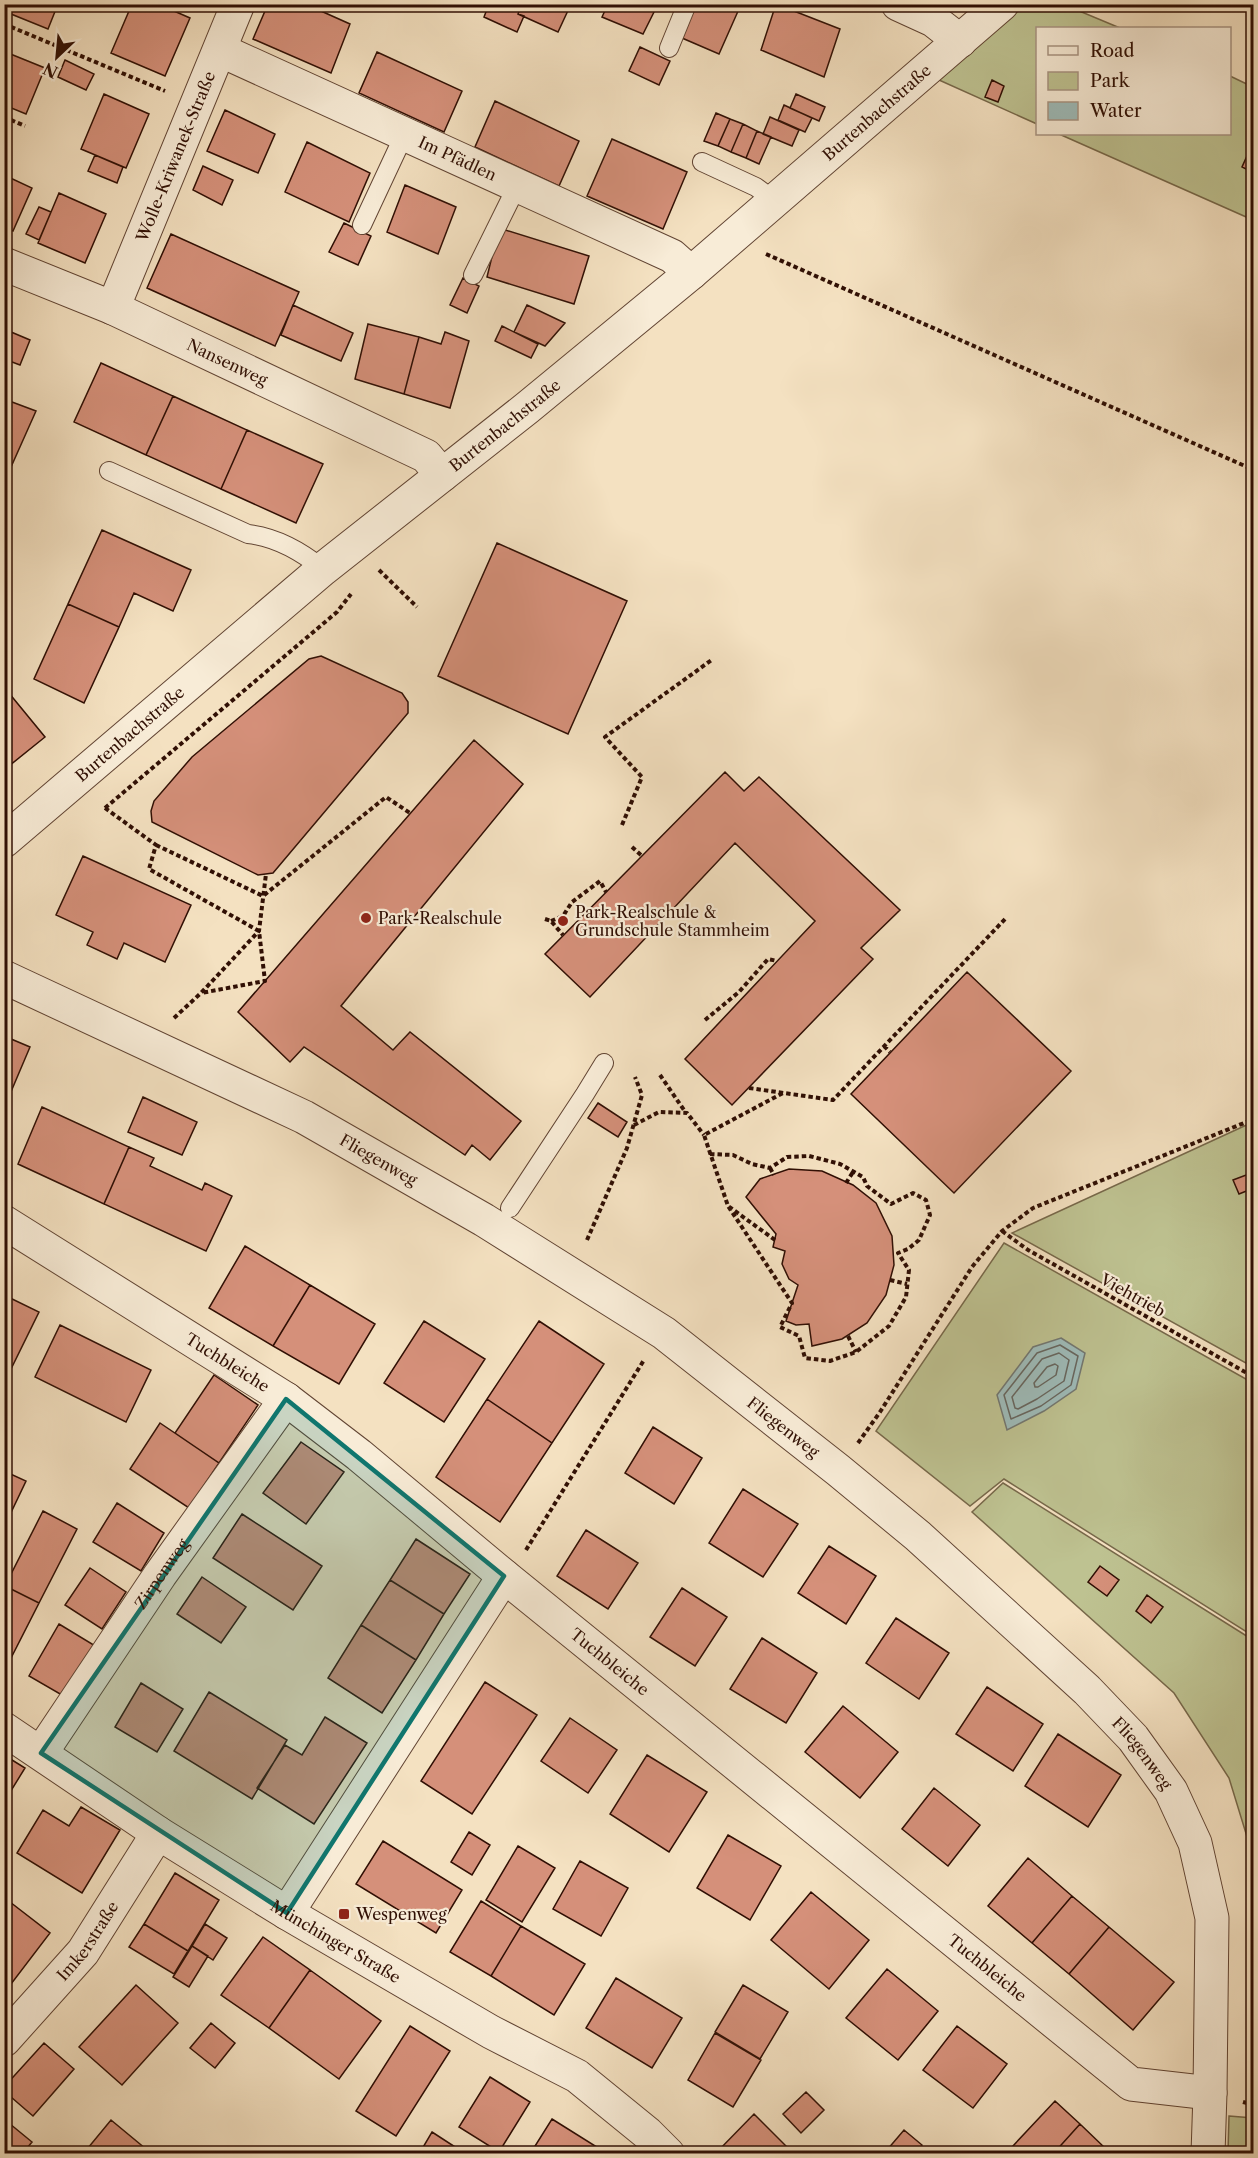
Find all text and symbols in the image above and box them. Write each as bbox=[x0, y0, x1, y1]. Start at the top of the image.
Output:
north arrow bbox=[27, 27, 87, 87]
legend bbox=[1036, 27, 1231, 135]
text: Road bbox=[1090, 40, 1135, 62]
text: N bbox=[40, 58, 61, 83]
street label: Burtenbachstraße bbox=[818, 60, 935, 165]
street label: Wolle-Kriwanek-Straße bbox=[131, 68, 219, 245]
text: Park bbox=[1090, 70, 1131, 92]
text: Water bbox=[1089, 100, 1142, 122]
street label: Im Pfädlen bbox=[415, 132, 500, 185]
street label: Nansenweg bbox=[184, 334, 271, 390]
street label: Burtenbachstraße bbox=[445, 375, 564, 476]
street label: Burtenbachstraße bbox=[71, 682, 188, 786]
place label: Park-Realschule & Grundschule Stammheim bbox=[575, 902, 770, 940]
place label: Park-Realschule bbox=[378, 908, 502, 928]
marker: Park-Realschule bbox=[359, 911, 373, 925]
marker: Park-Realschule & Grundschule Stammheim bbox=[556, 914, 570, 928]
street label: Fliegenweg bbox=[336, 1130, 421, 1190]
street label: Viehtrieb bbox=[1096, 1268, 1169, 1321]
street label: Tuchbleiche bbox=[182, 1329, 273, 1396]
street label: Fliegenweg bbox=[743, 1393, 824, 1462]
street label: Zirpenweg bbox=[130, 1534, 193, 1613]
street label: Tuchbleiche bbox=[566, 1624, 653, 1700]
street label: Fliegenweg bbox=[1108, 1713, 1177, 1794]
street label: Münchinger Straße bbox=[267, 1895, 404, 1987]
street label: Imkerstraße bbox=[52, 1897, 123, 1985]
place label: Wespenweg bbox=[355, 1904, 447, 1924]
marker: Wespenweg bbox=[337, 1907, 351, 1921]
street label: Tuchbleiche bbox=[944, 1930, 1031, 2006]

